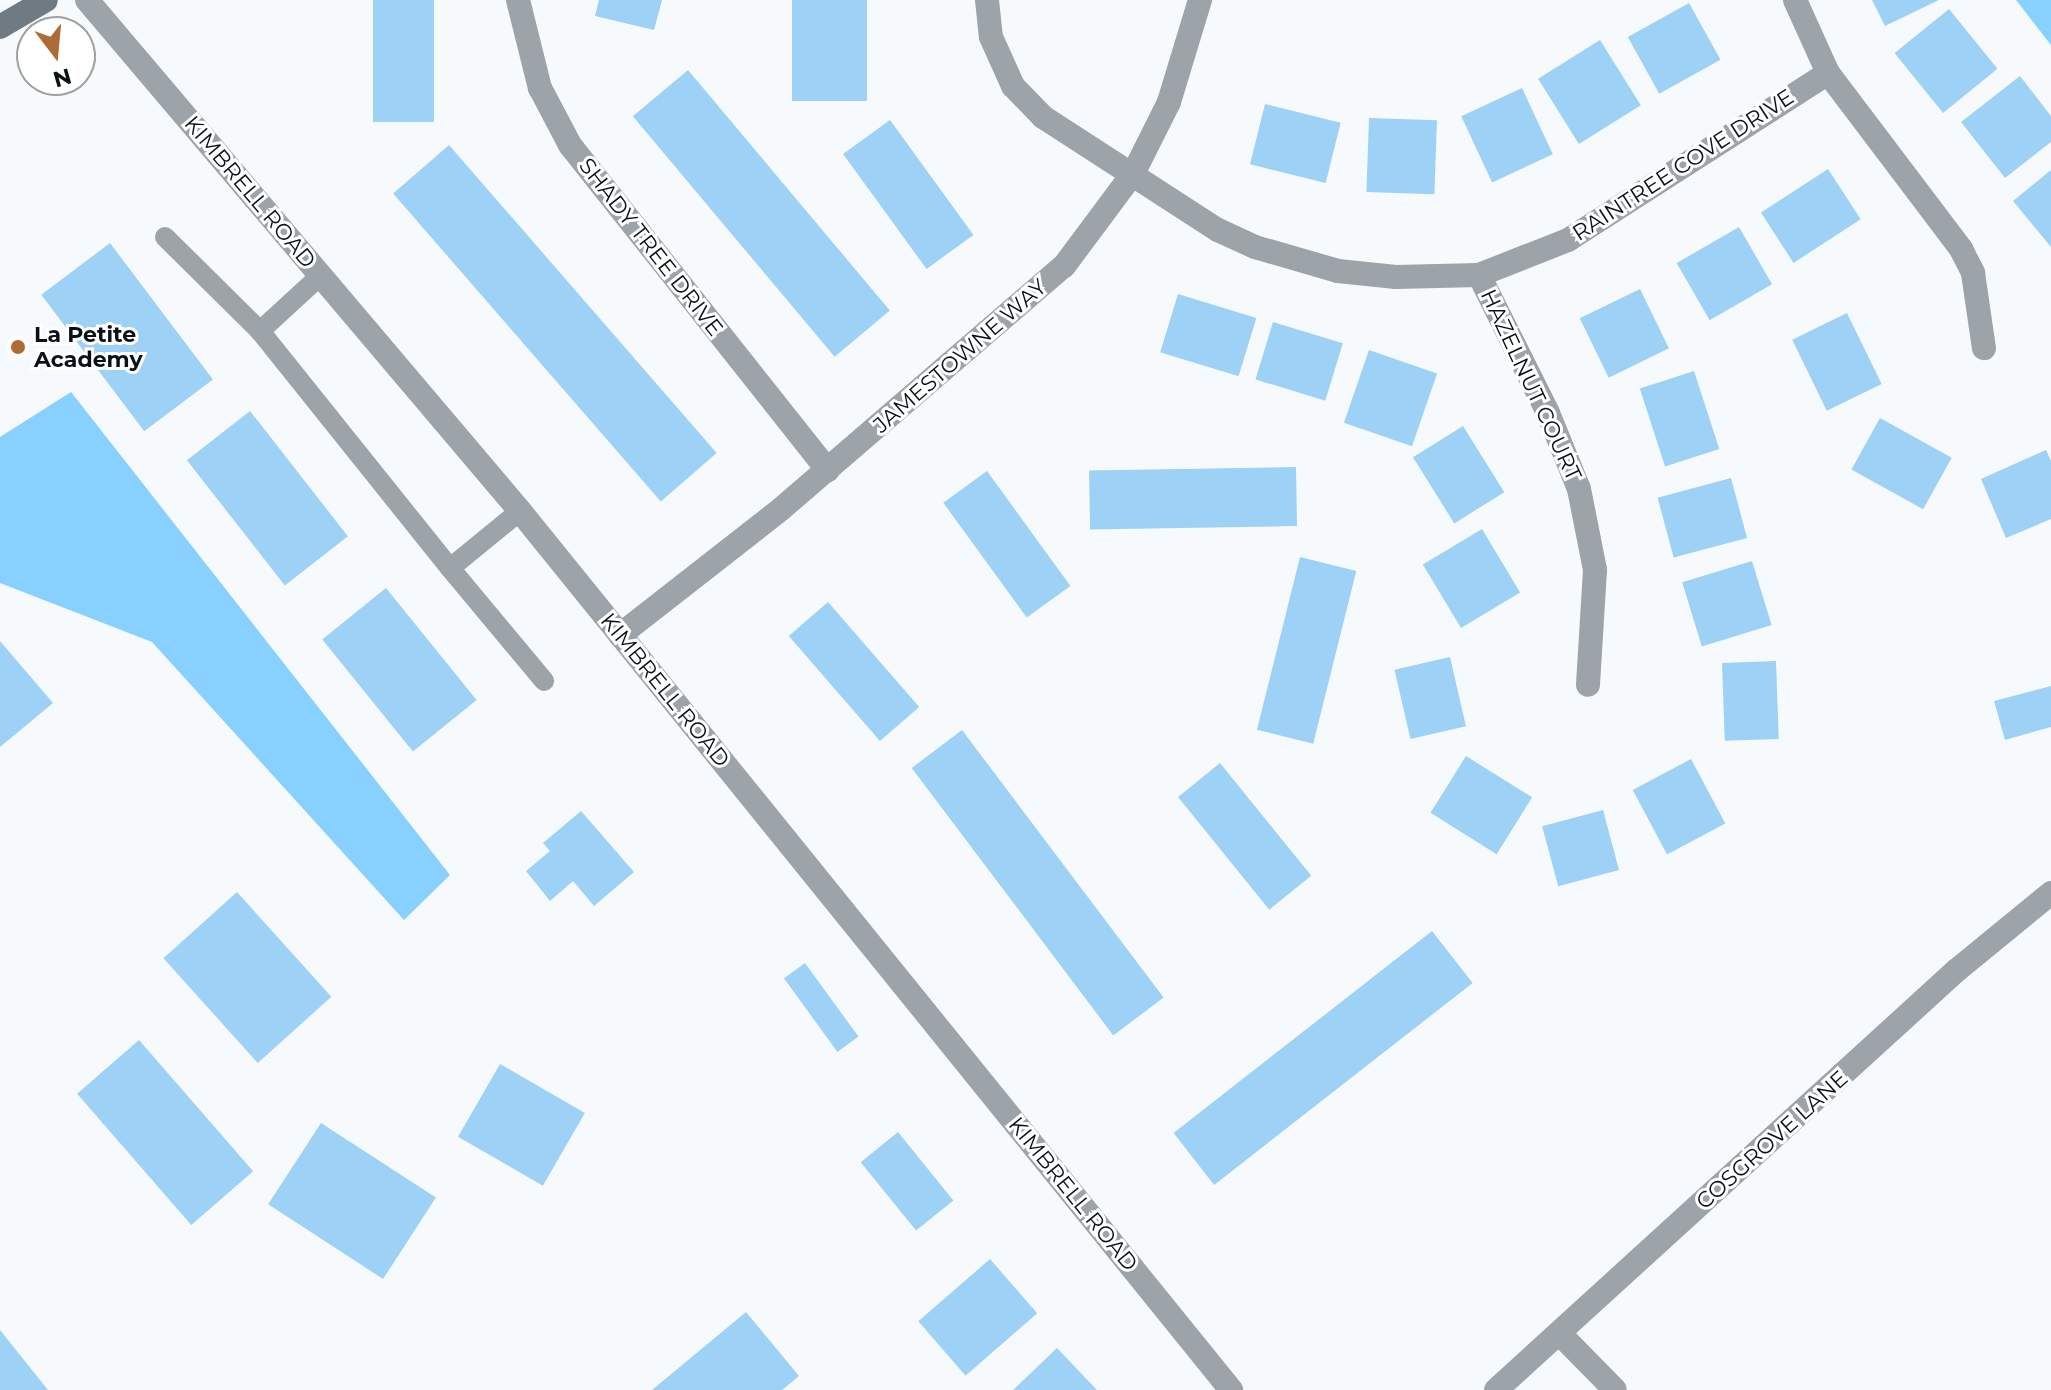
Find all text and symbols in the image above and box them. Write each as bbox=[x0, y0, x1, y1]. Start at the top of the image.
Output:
north arrow bbox=[16, 16, 96, 96]
text: N bbox=[50, 62, 74, 93]
street label: RAINTREE COVE DRIVE bbox=[1567, 84, 1799, 246]
street label: KIMBRELL ROAD bbox=[179, 111, 321, 273]
street label: SHADY TREE DRIVE bbox=[573, 153, 729, 341]
street label: JAMESTOWNE WAY bbox=[868, 274, 1052, 438]
street label: HAZELNUT COURT bbox=[1475, 285, 1587, 485]
place label: La Petite Academy bbox=[34, 321, 143, 372]
marker: La Petite Academy bbox=[9, 338, 27, 356]
street label: KIMBRELL ROAD bbox=[595, 608, 735, 772]
street label: COSGROVE LANE bbox=[1691, 1065, 1853, 1215]
street label: KIMBRELL ROAD bbox=[1003, 1112, 1143, 1276]

